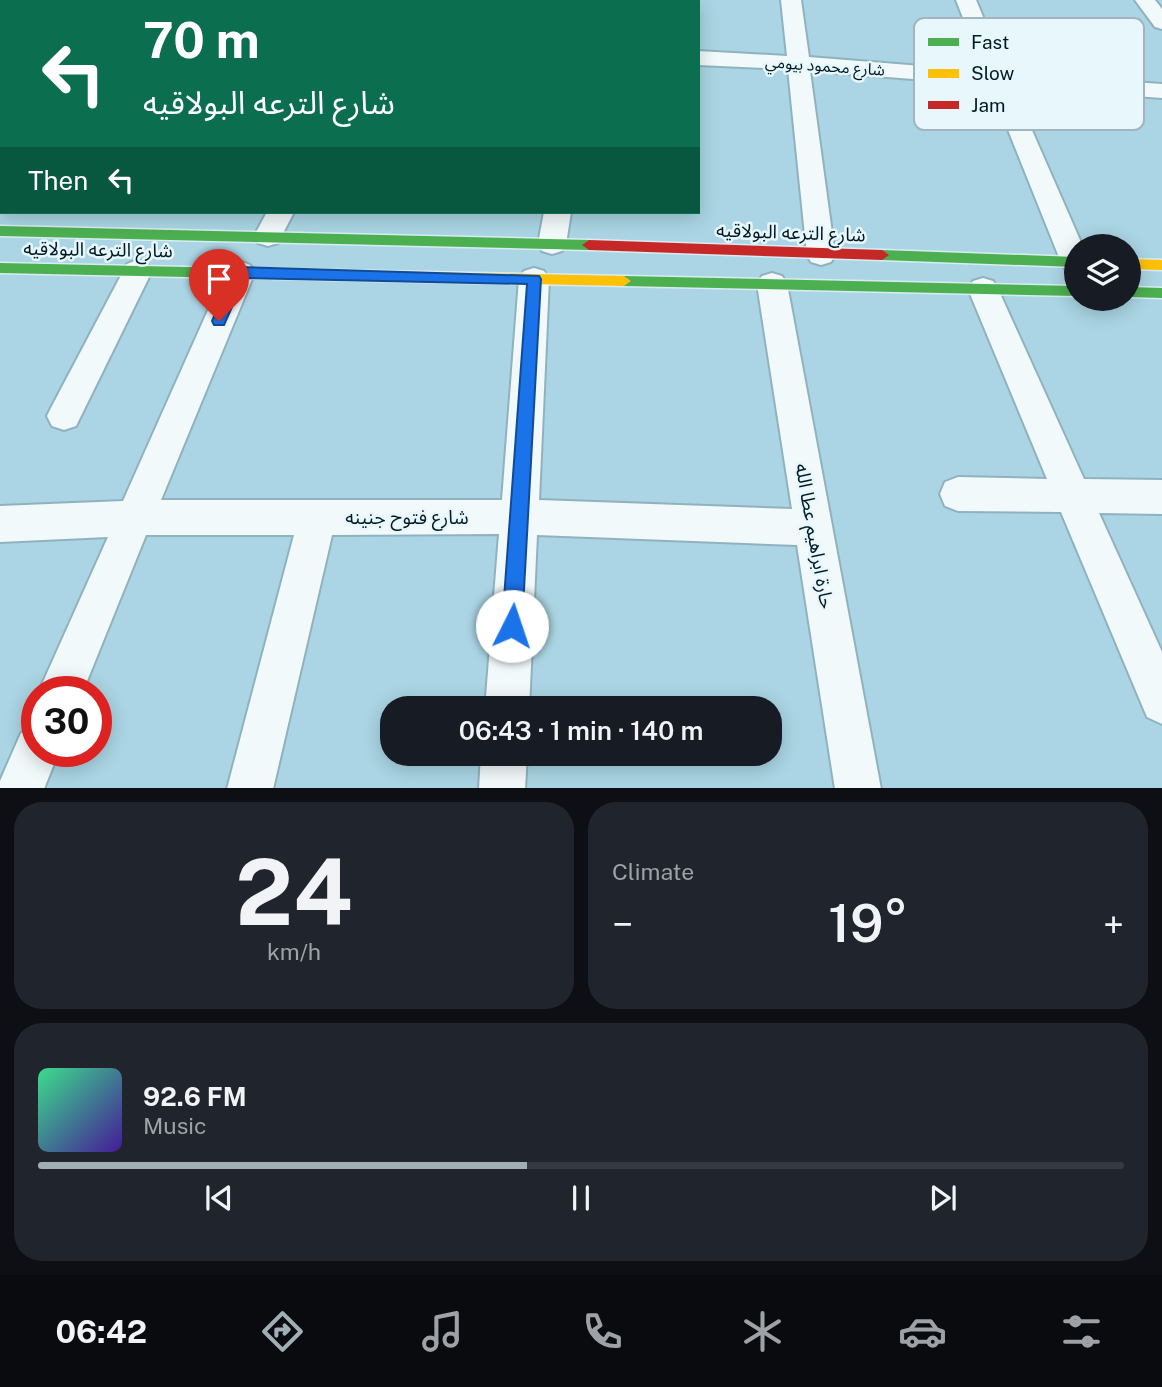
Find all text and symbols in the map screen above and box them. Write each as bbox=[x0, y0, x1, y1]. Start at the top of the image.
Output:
text: 70 m bbox=[143, 11, 260, 69]
legend bbox=[914, 18, 1144, 130]
icon: left bbox=[28, 28, 119, 119]
text: Fast bbox=[971, 31, 1009, 53]
street label: شارع محمود بيومي bbox=[764, 52, 886, 83]
text: Slow bbox=[971, 62, 1015, 84]
text: شارع الترعه البولاقيه bbox=[143, 84, 395, 121]
text: Jam bbox=[971, 94, 1005, 116]
icon: left bbox=[102, 161, 140, 199]
text: Then bbox=[28, 165, 88, 196]
street label: شارع الترعه البولاقيه bbox=[716, 218, 866, 249]
map controls bbox=[1064, 234, 1141, 311]
button: layers bbox=[1064, 234, 1141, 311]
street label: شارع الترعه البولاقيه bbox=[23, 237, 173, 264]
pin bbox=[189, 249, 249, 321]
icon: arrive bbox=[200, 260, 238, 298]
street label: حارة ابراهيم عطا الله bbox=[787, 462, 839, 611]
street label: شارع فتوح جنينه bbox=[345, 506, 469, 531]
position arrow bbox=[475, 589, 549, 663]
speed limit sign: 30 bbox=[21, 676, 112, 767]
text: 06:43 · 1 min · 140 m bbox=[459, 715, 703, 746]
text: 24 bbox=[235, 839, 353, 945]
text: Climate bbox=[612, 858, 694, 885]
text: 19° bbox=[828, 893, 908, 954]
text: − bbox=[612, 902, 633, 947]
text: + bbox=[1103, 902, 1124, 947]
text: km/h bbox=[267, 938, 321, 965]
text: 92.6 FM bbox=[143, 1081, 247, 1112]
text: Music bbox=[143, 1112, 207, 1139]
icon: previous bbox=[200, 1179, 238, 1217]
icon: pause bbox=[562, 1179, 600, 1217]
icon: next bbox=[924, 1179, 962, 1217]
icon: directions bbox=[258, 1307, 307, 1356]
icon: music bbox=[418, 1307, 467, 1356]
icon: phone bbox=[578, 1307, 627, 1356]
icon: climate bbox=[738, 1307, 787, 1356]
icon: car bbox=[898, 1307, 947, 1356]
icon: filters bbox=[1057, 1307, 1106, 1356]
text: 06:42 bbox=[55, 1313, 147, 1350]

